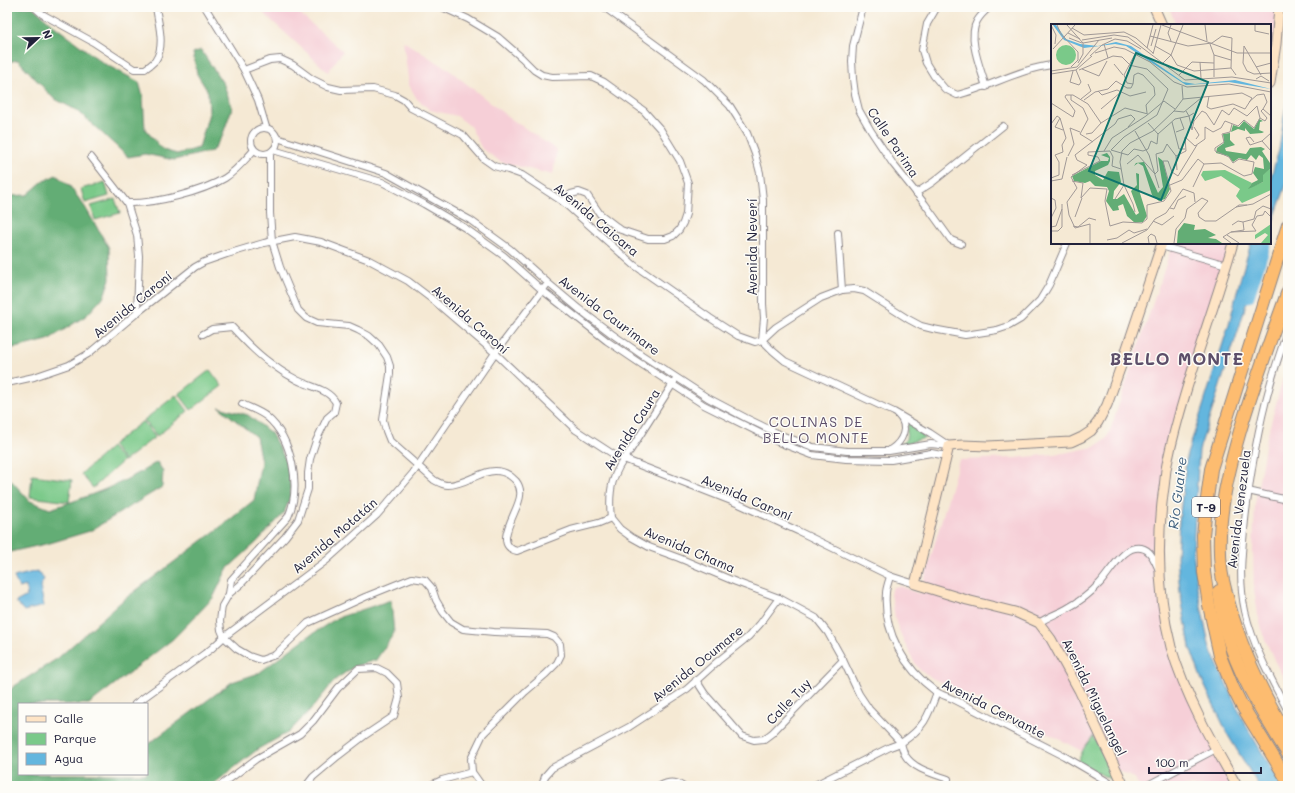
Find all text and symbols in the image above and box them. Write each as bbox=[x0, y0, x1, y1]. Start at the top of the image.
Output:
north arrow bbox=[18, 18, 58, 58]
inset map bbox=[1051, 24, 1271, 244]
text: N bbox=[39, 27, 56, 41]
street label: Calle Parima bbox=[864, 104, 924, 180]
street label: Avenida Caicara bbox=[551, 178, 643, 260]
street label: Avenida Neverí bbox=[743, 198, 760, 296]
street label: Avenida Caroní bbox=[89, 267, 175, 341]
street label: Avenida Caurimare bbox=[556, 271, 664, 359]
street label: Avenida Caroní bbox=[429, 281, 513, 357]
district label: BELLO MONTE bbox=[1110, 347, 1244, 369]
street label: Avenida Caura bbox=[599, 385, 663, 473]
district label: COLINAS DE BELLO MONTE bbox=[763, 412, 869, 447]
street label: Avenida Venezuela bbox=[1222, 449, 1254, 569]
water label: Río Guaire bbox=[1163, 456, 1191, 530]
street label: Avenida Caroní bbox=[699, 470, 795, 524]
street label: Avenida Motatán bbox=[288, 493, 380, 577]
road number: T-9 bbox=[1192, 497, 1220, 517]
street label: Avenida Chama bbox=[642, 522, 738, 576]
street label: Avenida Ocumare bbox=[648, 621, 746, 705]
street label: Avenida Miguelangel bbox=[1059, 635, 1131, 759]
street label: Calle Tuy bbox=[762, 674, 814, 728]
street label: Avenida Cervante bbox=[939, 675, 1049, 741]
legend bbox=[18, 703, 148, 775]
text: Calle bbox=[54, 710, 84, 726]
text: Parque bbox=[54, 730, 97, 746]
scale bar bbox=[1149, 749, 1261, 775]
text: Agua bbox=[54, 750, 83, 766]
text: 100 m bbox=[1155, 754, 1189, 770]

